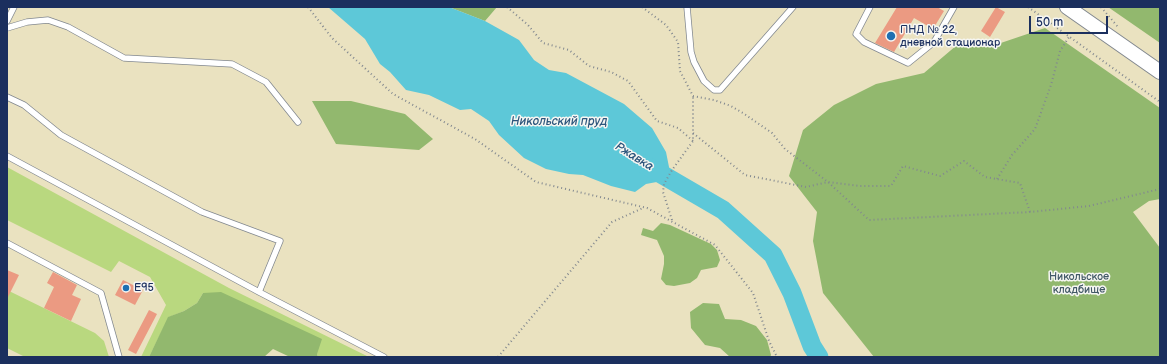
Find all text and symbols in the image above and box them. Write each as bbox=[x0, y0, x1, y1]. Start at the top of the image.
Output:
scale bar bbox=[1031, 8, 1110, 34]
text: 50 m bbox=[1036, 15, 1063, 30]
place label: ПНД № 22, дневной стационар bbox=[900, 23, 1000, 49]
marker: ПНД № 22, дневной стационар bbox=[885, 30, 897, 42]
water label: Никольский пруд bbox=[511, 115, 607, 129]
water label: Ржавка bbox=[612, 140, 656, 174]
park label: Никольское кладбище bbox=[1049, 270, 1109, 296]
place label: E95 bbox=[134, 281, 154, 295]
marker: E95 bbox=[121, 283, 131, 293]

